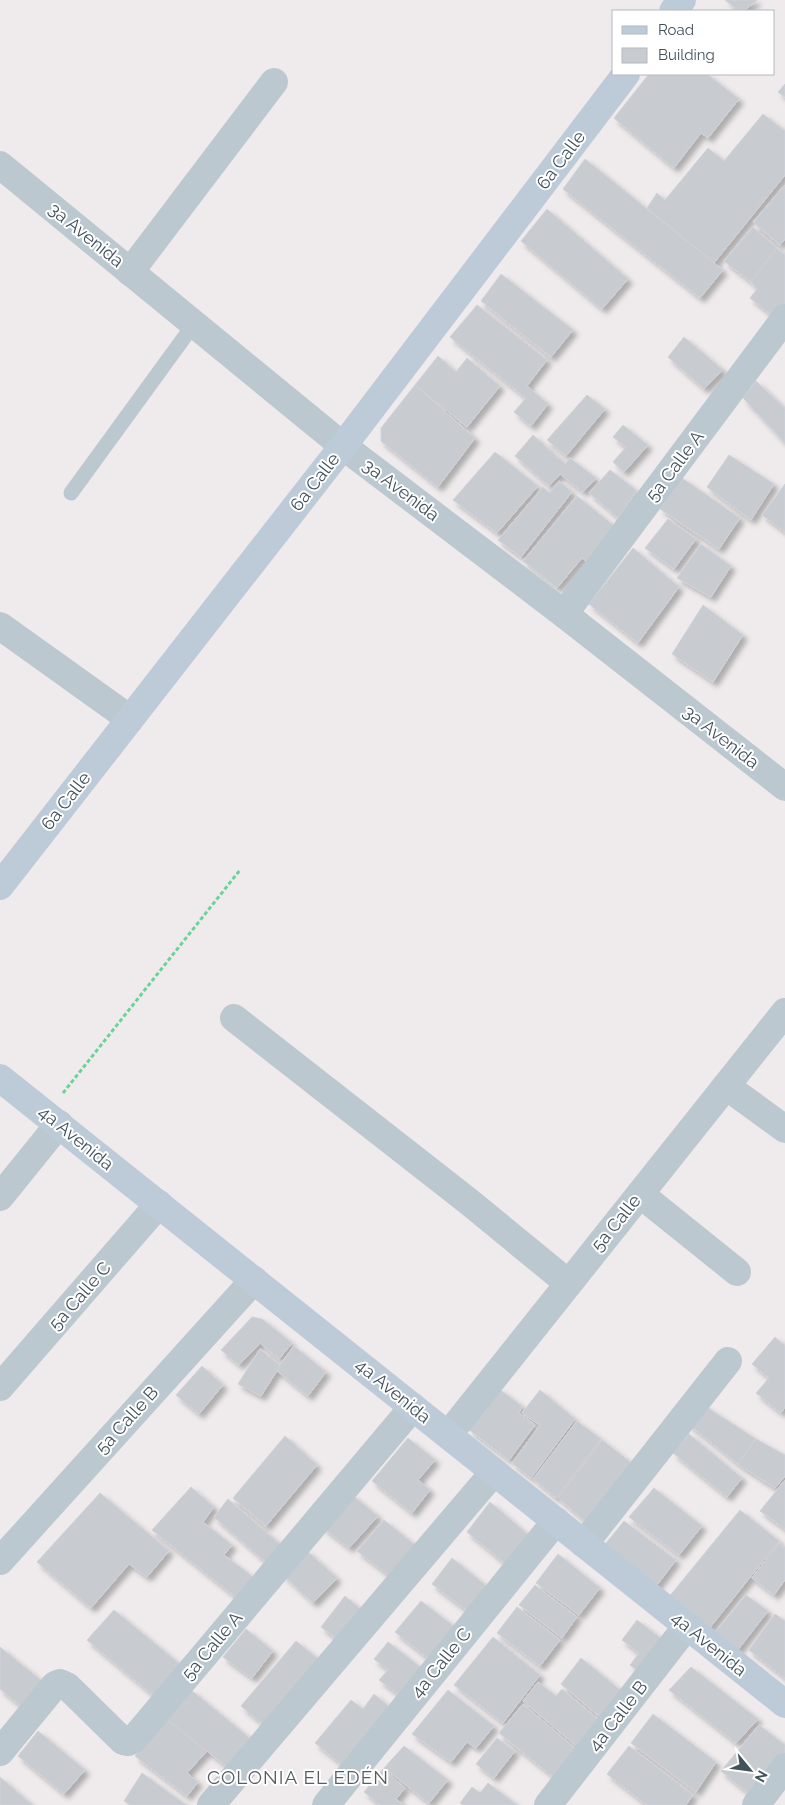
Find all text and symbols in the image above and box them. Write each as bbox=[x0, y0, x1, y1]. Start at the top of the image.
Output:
legend bbox=[612, 10, 775, 75]
text: Road bbox=[658, 21, 694, 39]
text: Building bbox=[658, 46, 715, 64]
street label: 6a Calle bbox=[532, 126, 590, 193]
street label: 3a Avenida bbox=[45, 198, 128, 271]
street label: 5a Calle A bbox=[641, 426, 708, 505]
street label: 6a Calle bbox=[285, 448, 344, 515]
street label: 3a Avenida bbox=[359, 454, 444, 525]
street label: 3a Avenida bbox=[679, 701, 763, 773]
street label: 6a Calle bbox=[36, 767, 95, 834]
street label: 4a Avenida bbox=[35, 1101, 118, 1174]
street label: 5a Calle bbox=[586, 1190, 645, 1255]
street label: 5a Calle C bbox=[44, 1257, 115, 1334]
street label: 4a Avenida bbox=[352, 1354, 435, 1427]
street label: 5a Calle B bbox=[91, 1382, 162, 1458]
street label: 5a Calle A bbox=[177, 1607, 246, 1684]
street label: 4a Avenida bbox=[668, 1607, 751, 1680]
street label: 4a Calle C bbox=[406, 1624, 475, 1702]
street label: 4a Calle B bbox=[584, 1676, 652, 1755]
north arrow bbox=[725, 1745, 775, 1795]
district label: COLONIA EL EDÉN bbox=[207, 1766, 389, 1788]
text: N bbox=[752, 1768, 771, 1785]

